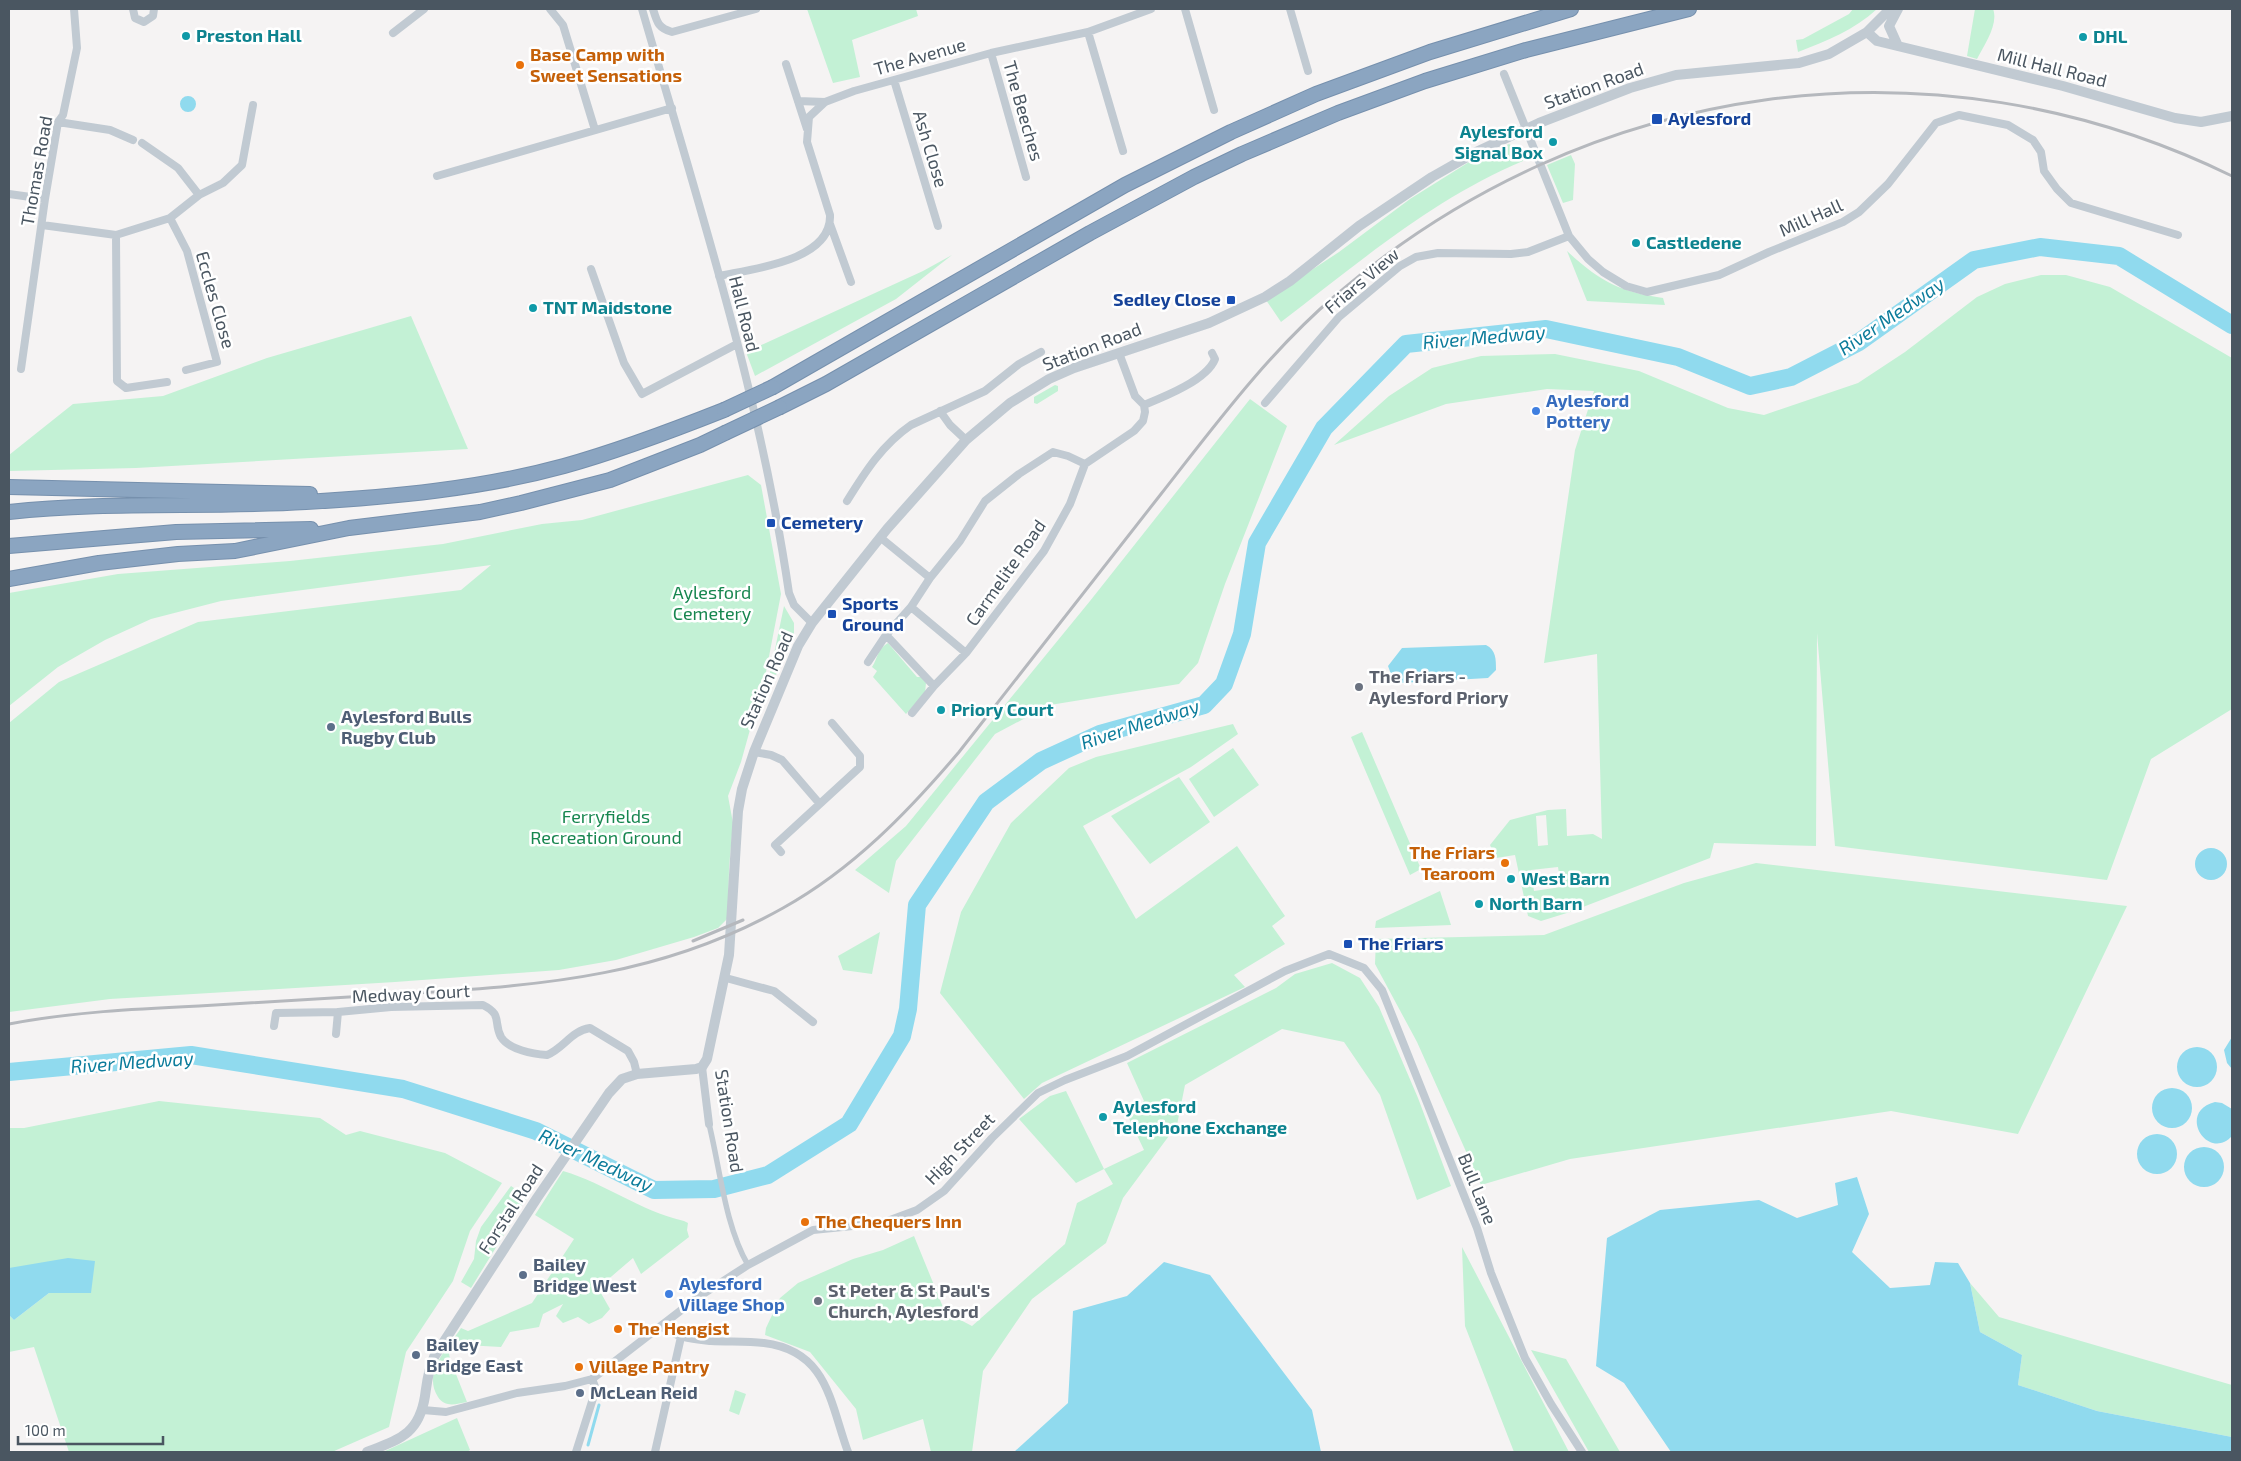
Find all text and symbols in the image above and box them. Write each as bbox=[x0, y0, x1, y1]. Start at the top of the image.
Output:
place label: Preston Hall bbox=[196, 24, 302, 46]
place label: DHL bbox=[2093, 25, 2128, 47]
marker: Preston Hall bbox=[180, 30, 192, 42]
marker: DHL bbox=[2077, 31, 2089, 43]
street label: The Avenue bbox=[871, 32, 968, 80]
place label: Base Camp with Sweet Sensations bbox=[530, 43, 682, 86]
street label: Mill Hall Road bbox=[1995, 43, 2109, 91]
street label: Station Road bbox=[1541, 57, 1646, 113]
street label: The Beeches bbox=[999, 58, 1049, 163]
marker: Base Camp with Sweet Sensations bbox=[514, 59, 526, 71]
place label: Aylesford bbox=[1668, 107, 1751, 129]
street label: Ash Close bbox=[909, 108, 953, 190]
marker: Aylesford bbox=[1650, 112, 1664, 126]
street label: Thomas Road bbox=[16, 114, 57, 228]
place label: Aylesford Signal Box bbox=[1454, 120, 1544, 163]
marker: Aylesford Signal Box bbox=[1547, 136, 1559, 148]
street label: Mill Hall bbox=[1775, 193, 1846, 241]
place label: Castledene bbox=[1646, 231, 1742, 253]
marker: Castledene bbox=[1630, 237, 1642, 249]
street label: Friars View bbox=[1319, 243, 1403, 318]
street label: Eccles Close bbox=[192, 248, 240, 351]
water label: River Medway bbox=[1833, 272, 1949, 360]
street label: Hall Road bbox=[725, 273, 765, 354]
place label: Sedley Close bbox=[1113, 288, 1221, 310]
marker: Sedley Close bbox=[1225, 294, 1237, 306]
place label: TNT Maidstone bbox=[543, 296, 672, 318]
marker: TNT Maidstone bbox=[527, 302, 539, 314]
street label: Station Road bbox=[1039, 317, 1144, 375]
water label: River Medway bbox=[1422, 320, 1546, 354]
place label: Aylesford Pottery bbox=[1546, 389, 1629, 432]
marker: Aylesford Pottery bbox=[1530, 405, 1542, 417]
place label: Cemetery bbox=[781, 511, 864, 533]
street label: Carmelite Road bbox=[960, 515, 1050, 630]
marker: Cemetery bbox=[765, 517, 777, 529]
park label: Aylesford Cemetery bbox=[673, 581, 752, 624]
place label: Sports Ground bbox=[842, 592, 904, 635]
marker: Sports Ground bbox=[826, 608, 838, 620]
street label: Station Road bbox=[735, 628, 797, 732]
place label: The Friars - Aylesford Priory bbox=[1369, 665, 1509, 708]
marker: The Friars - Aylesford Priory bbox=[1353, 681, 1365, 693]
water label: River Medway bbox=[1078, 694, 1202, 754]
place label: Priory Court bbox=[951, 698, 1054, 720]
marker: Priory Court bbox=[935, 704, 947, 716]
place label: Aylesford Bulls Rugby Club bbox=[341, 705, 472, 748]
marker: Aylesford Bulls Rugby Club bbox=[325, 721, 337, 733]
park label: Ferryfields Recreation Ground bbox=[530, 805, 682, 848]
place label: The Friars Tearoom bbox=[1409, 841, 1495, 884]
marker: The Friars Tearoom bbox=[1499, 857, 1511, 869]
place label: West Barn bbox=[1521, 867, 1610, 889]
marker: West Barn bbox=[1505, 873, 1517, 885]
place label: North Barn bbox=[1489, 892, 1583, 914]
marker: North Barn bbox=[1473, 898, 1485, 910]
place label: The Friars bbox=[1358, 932, 1444, 954]
marker: The Friars bbox=[1342, 938, 1354, 950]
street label: Medway Court bbox=[351, 979, 471, 1007]
water label: River Medway bbox=[70, 1046, 194, 1078]
street label: Station Road bbox=[711, 1068, 749, 1174]
place label: Aylesford Telephone Exchange bbox=[1113, 1095, 1287, 1138]
street label: High Street bbox=[920, 1108, 999, 1189]
marker: Aylesford Telephone Exchange bbox=[1097, 1111, 1109, 1123]
water label: River Medway bbox=[535, 1123, 657, 1197]
street label: Bull Lane bbox=[1454, 1150, 1502, 1227]
street label: Forstal Road bbox=[473, 1159, 547, 1258]
place label: The Chequers Inn bbox=[815, 1210, 962, 1232]
marker: The Chequers Inn bbox=[799, 1216, 811, 1228]
place label: Bailey Bridge West bbox=[533, 1253, 637, 1296]
marker: Bailey Bridge West bbox=[517, 1269, 529, 1281]
place label: Aylesford Village Shop bbox=[679, 1272, 785, 1315]
place label: St Peter & St Paul's Church, Aylesford bbox=[828, 1279, 990, 1322]
marker: Aylesford Village Shop bbox=[663, 1288, 675, 1300]
marker: St Peter & St Paul's Church, Aylesford bbox=[812, 1295, 824, 1307]
place label: The Hengist bbox=[628, 1317, 730, 1339]
marker: The Hengist bbox=[612, 1323, 624, 1335]
place label: Bailey Bridge East bbox=[426, 1333, 524, 1376]
marker: Bailey Bridge East bbox=[410, 1349, 422, 1361]
place label: Village Pantry bbox=[589, 1355, 710, 1377]
marker: Village Pantry bbox=[573, 1361, 585, 1373]
place label: McLean Reid bbox=[590, 1381, 698, 1403]
marker: McLean Reid bbox=[574, 1387, 586, 1399]
scale bar bbox=[18, 1414, 162, 1446]
text: 100 m bbox=[25, 1421, 66, 1439]

